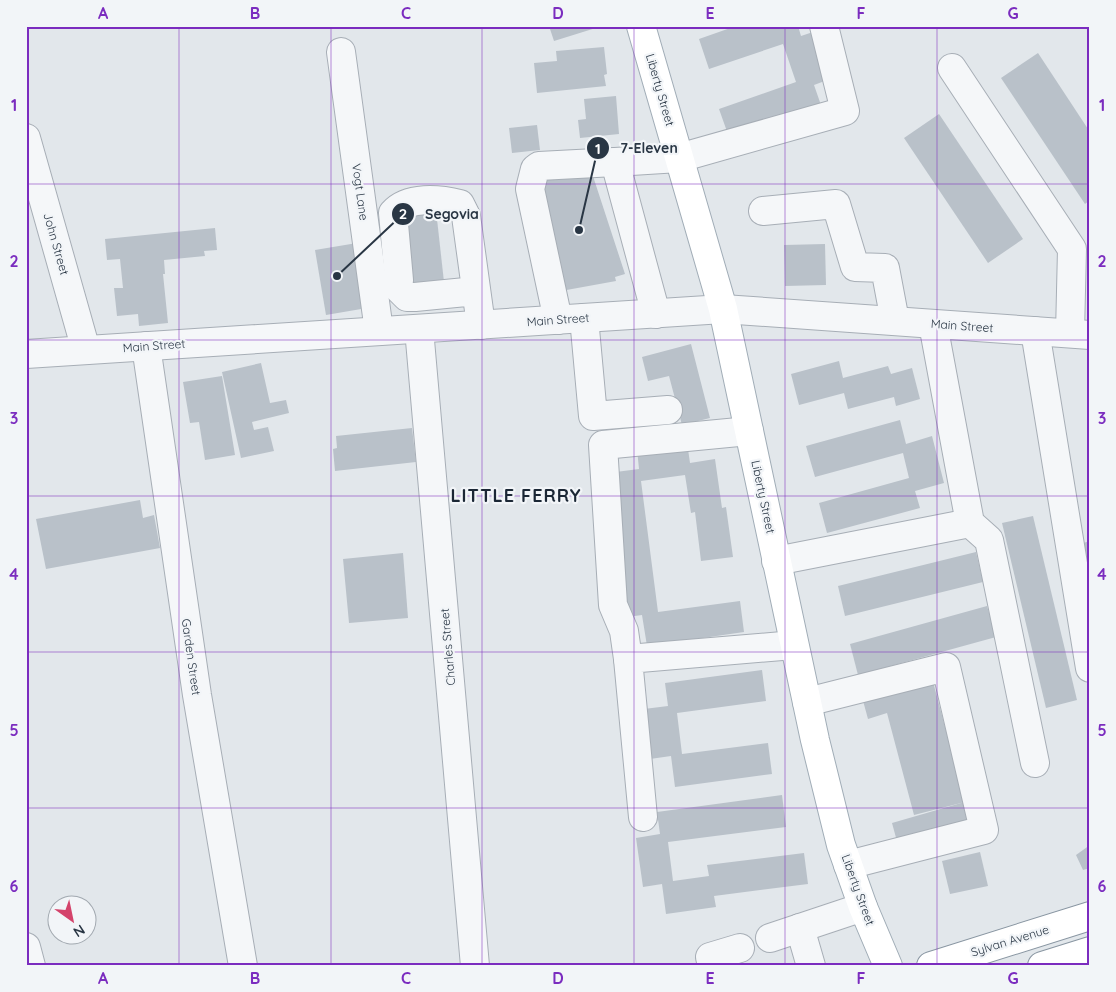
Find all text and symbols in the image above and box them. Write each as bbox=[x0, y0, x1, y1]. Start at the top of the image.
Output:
text: A bbox=[98, 3, 109, 23]
text: B bbox=[250, 3, 260, 23]
text: C bbox=[401, 3, 411, 23]
text: D bbox=[552, 3, 564, 23]
text: E bbox=[705, 3, 715, 23]
text: F bbox=[857, 3, 866, 23]
text: G bbox=[1007, 3, 1019, 23]
street label: Liberty Street bbox=[643, 52, 678, 128]
text: 1 bbox=[11, 95, 17, 115]
text: 1 bbox=[1099, 95, 1105, 115]
callout: 7-Eleven bbox=[585, 134, 688, 163]
text: 1 bbox=[595, 139, 601, 158]
text: 7-Eleven bbox=[620, 139, 678, 157]
street label: Vogt Lane bbox=[349, 163, 372, 221]
callout: Segovia bbox=[391, 199, 489, 228]
text: 2 bbox=[399, 204, 407, 223]
text: Segovia bbox=[425, 205, 479, 223]
street label: John Street bbox=[40, 211, 73, 277]
text: 2 bbox=[9, 251, 19, 271]
text: 2 bbox=[1097, 251, 1107, 271]
street label: Main Street bbox=[526, 310, 590, 329]
street label: Main Street bbox=[930, 316, 994, 335]
street label: Main Street bbox=[122, 336, 186, 355]
text: 3 bbox=[10, 408, 18, 428]
text: 3 bbox=[1098, 408, 1106, 428]
street label: Liberty Street bbox=[748, 459, 779, 535]
district label: LITTLE FERRY bbox=[450, 484, 582, 507]
text: 4 bbox=[9, 564, 19, 584]
text: 4 bbox=[1097, 564, 1107, 584]
street label: Charles Street bbox=[437, 608, 458, 686]
street label: Garden Street bbox=[179, 618, 204, 696]
text: 5 bbox=[9, 720, 19, 740]
text: 5 bbox=[1097, 720, 1107, 740]
street label: Liberty Street bbox=[839, 852, 878, 927]
text: 6 bbox=[10, 876, 19, 896]
text: 6 bbox=[1098, 876, 1107, 896]
north arrow bbox=[48, 894, 98, 944]
text: N bbox=[70, 921, 88, 941]
street label: Sylvan Avenue bbox=[969, 921, 1051, 960]
text: A bbox=[98, 968, 109, 988]
text: B bbox=[250, 968, 260, 988]
text: C bbox=[401, 968, 411, 988]
text: D bbox=[552, 968, 564, 988]
text: E bbox=[705, 968, 715, 988]
text: F bbox=[857, 968, 866, 988]
text: G bbox=[1007, 968, 1019, 988]

